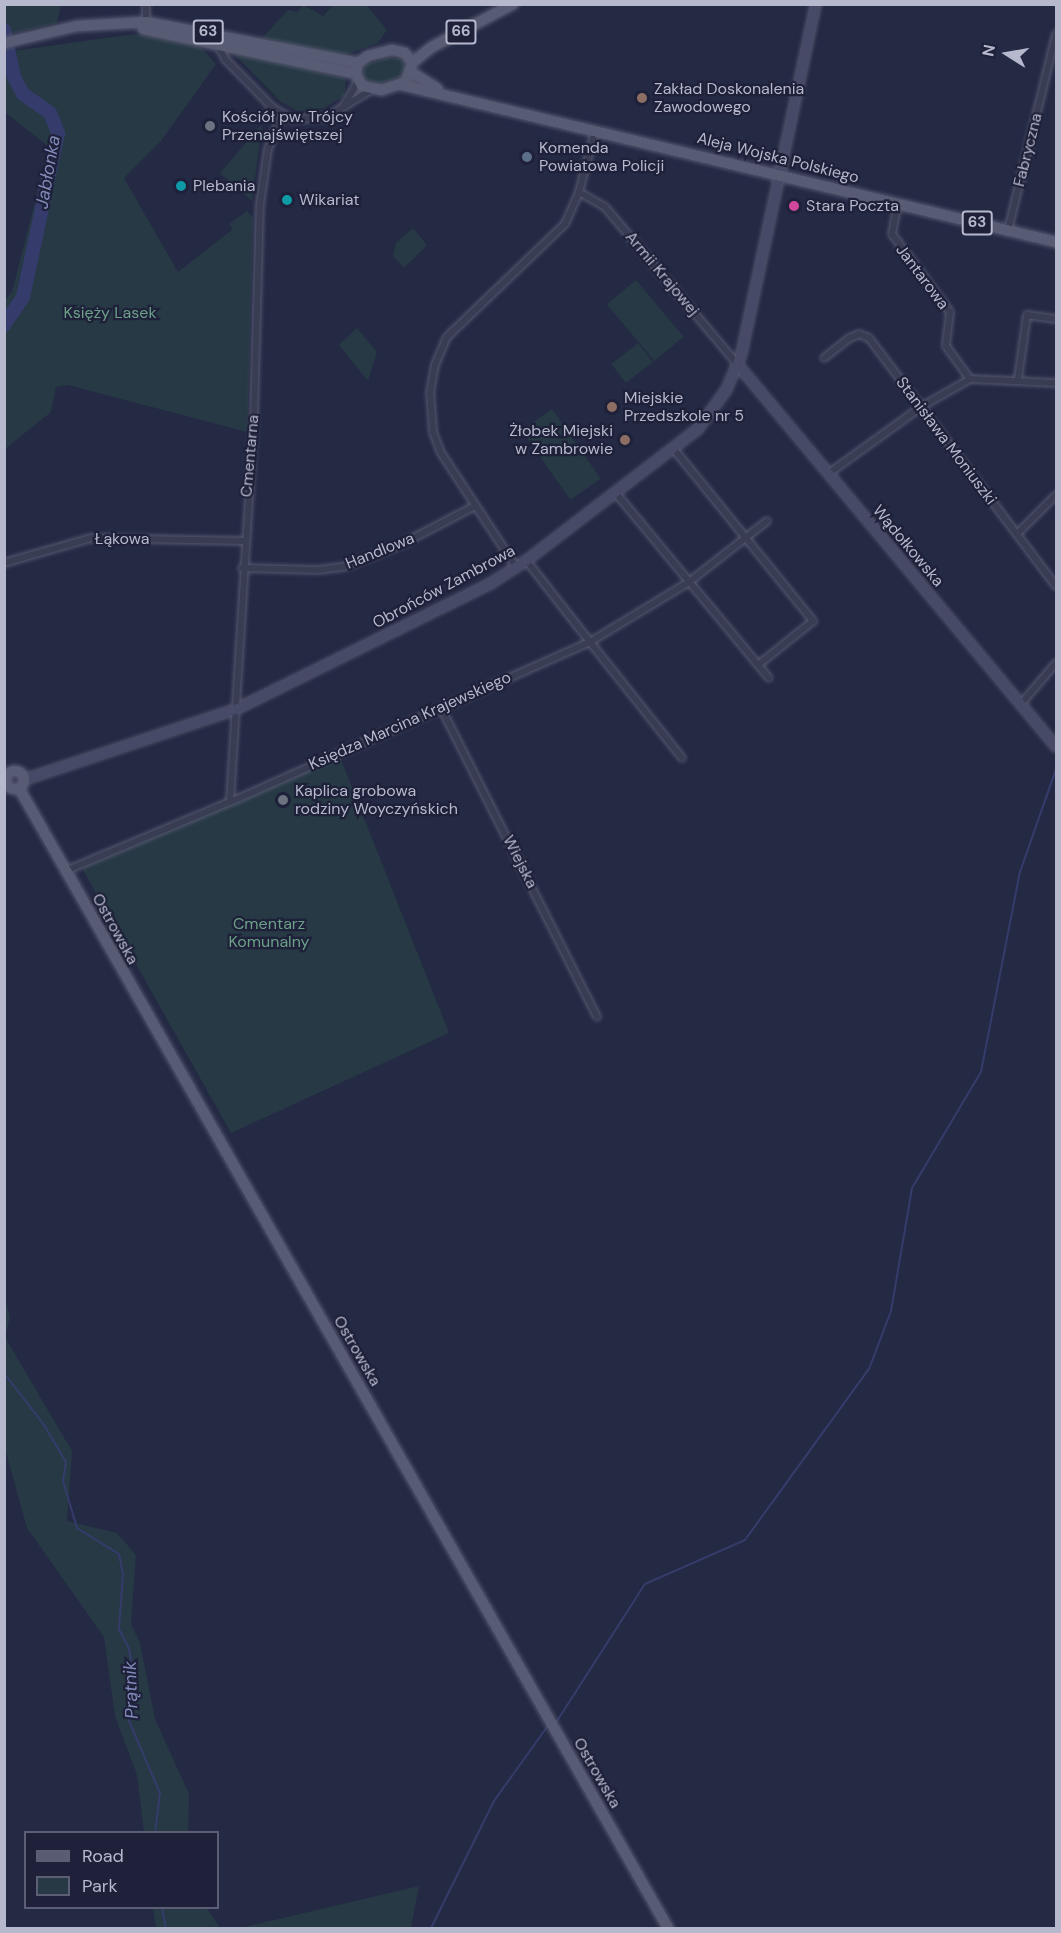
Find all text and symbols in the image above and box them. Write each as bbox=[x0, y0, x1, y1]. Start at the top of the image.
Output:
road number: 63 bbox=[192, 20, 224, 44]
road number: 66 bbox=[444, 20, 478, 44]
north arrow bbox=[977, 24, 1037, 84]
text: N bbox=[977, 43, 1000, 58]
place label: Zakład Doskonalenia Zawodowego bbox=[654, 79, 804, 117]
marker: Zakład Doskonalenia Zawodowego bbox=[635, 91, 649, 105]
place label: Kościół pw. Trójcy Przenajświętszej bbox=[222, 107, 353, 145]
street label: Fabryczna bbox=[1010, 111, 1046, 189]
marker: Kościół pw. Trójcy Przenajświętszej bbox=[203, 119, 217, 133]
street label: Aleja Wojska Polskiego bbox=[695, 129, 861, 187]
water label: Jabłonka bbox=[31, 134, 65, 210]
place label: Komenda Powiatowa Policji bbox=[539, 138, 664, 176]
marker: Komenda Powiatowa Policji bbox=[520, 150, 534, 164]
place label: Plebania bbox=[193, 176, 255, 196]
marker: Plebania bbox=[174, 179, 188, 193]
place label: Wikariat bbox=[299, 190, 360, 210]
marker: Wikariat bbox=[280, 193, 294, 207]
place label: Stara Poczta bbox=[806, 196, 899, 216]
marker: Stara Poczta bbox=[787, 199, 801, 213]
road number: 63 bbox=[960, 211, 994, 235]
street label: Armii Krajowej bbox=[621, 228, 703, 320]
street label: Jantarowa bbox=[891, 241, 953, 313]
park label: Księży Lasek bbox=[64, 303, 156, 323]
street label: Stanisława Moniuszki bbox=[892, 373, 1000, 509]
place label: Miejskie Przedszkole nr 5 bbox=[624, 388, 744, 426]
marker: Miejskie Przedszkole nr 5 bbox=[605, 400, 619, 414]
street label: Cmentarna bbox=[237, 414, 263, 498]
place label: Żłobek Miejski w Zambrowie bbox=[509, 421, 613, 459]
marker: Żłobek Miejski w Zambrowie bbox=[618, 433, 632, 447]
street label: Wądołkowska bbox=[868, 501, 948, 591]
street label: Łąkowa bbox=[95, 529, 149, 549]
street label: Handlowa bbox=[343, 529, 417, 573]
street label: Obrońców Zambrowa bbox=[370, 541, 518, 633]
street label: Księdza Marcina Krajewskiego bbox=[306, 668, 514, 774]
place label: Kaplica grobowa rodziny Woyczyńskich bbox=[295, 781, 458, 819]
marker: Kaplica grobowa rodziny Woyczyńskich bbox=[276, 793, 290, 807]
street label: Wiejska bbox=[498, 832, 542, 892]
street label: Ostrowska bbox=[88, 890, 142, 968]
park label: Cmentarz Komunalny bbox=[228, 914, 310, 952]
street label: Ostrowska bbox=[329, 1312, 385, 1390]
water label: Prątnik bbox=[119, 1661, 143, 1719]
street label: Ostrowska bbox=[569, 1734, 625, 1812]
legend bbox=[24, 1831, 219, 1909]
text: Road bbox=[82, 1844, 124, 1868]
text: Park bbox=[82, 1874, 118, 1898]

